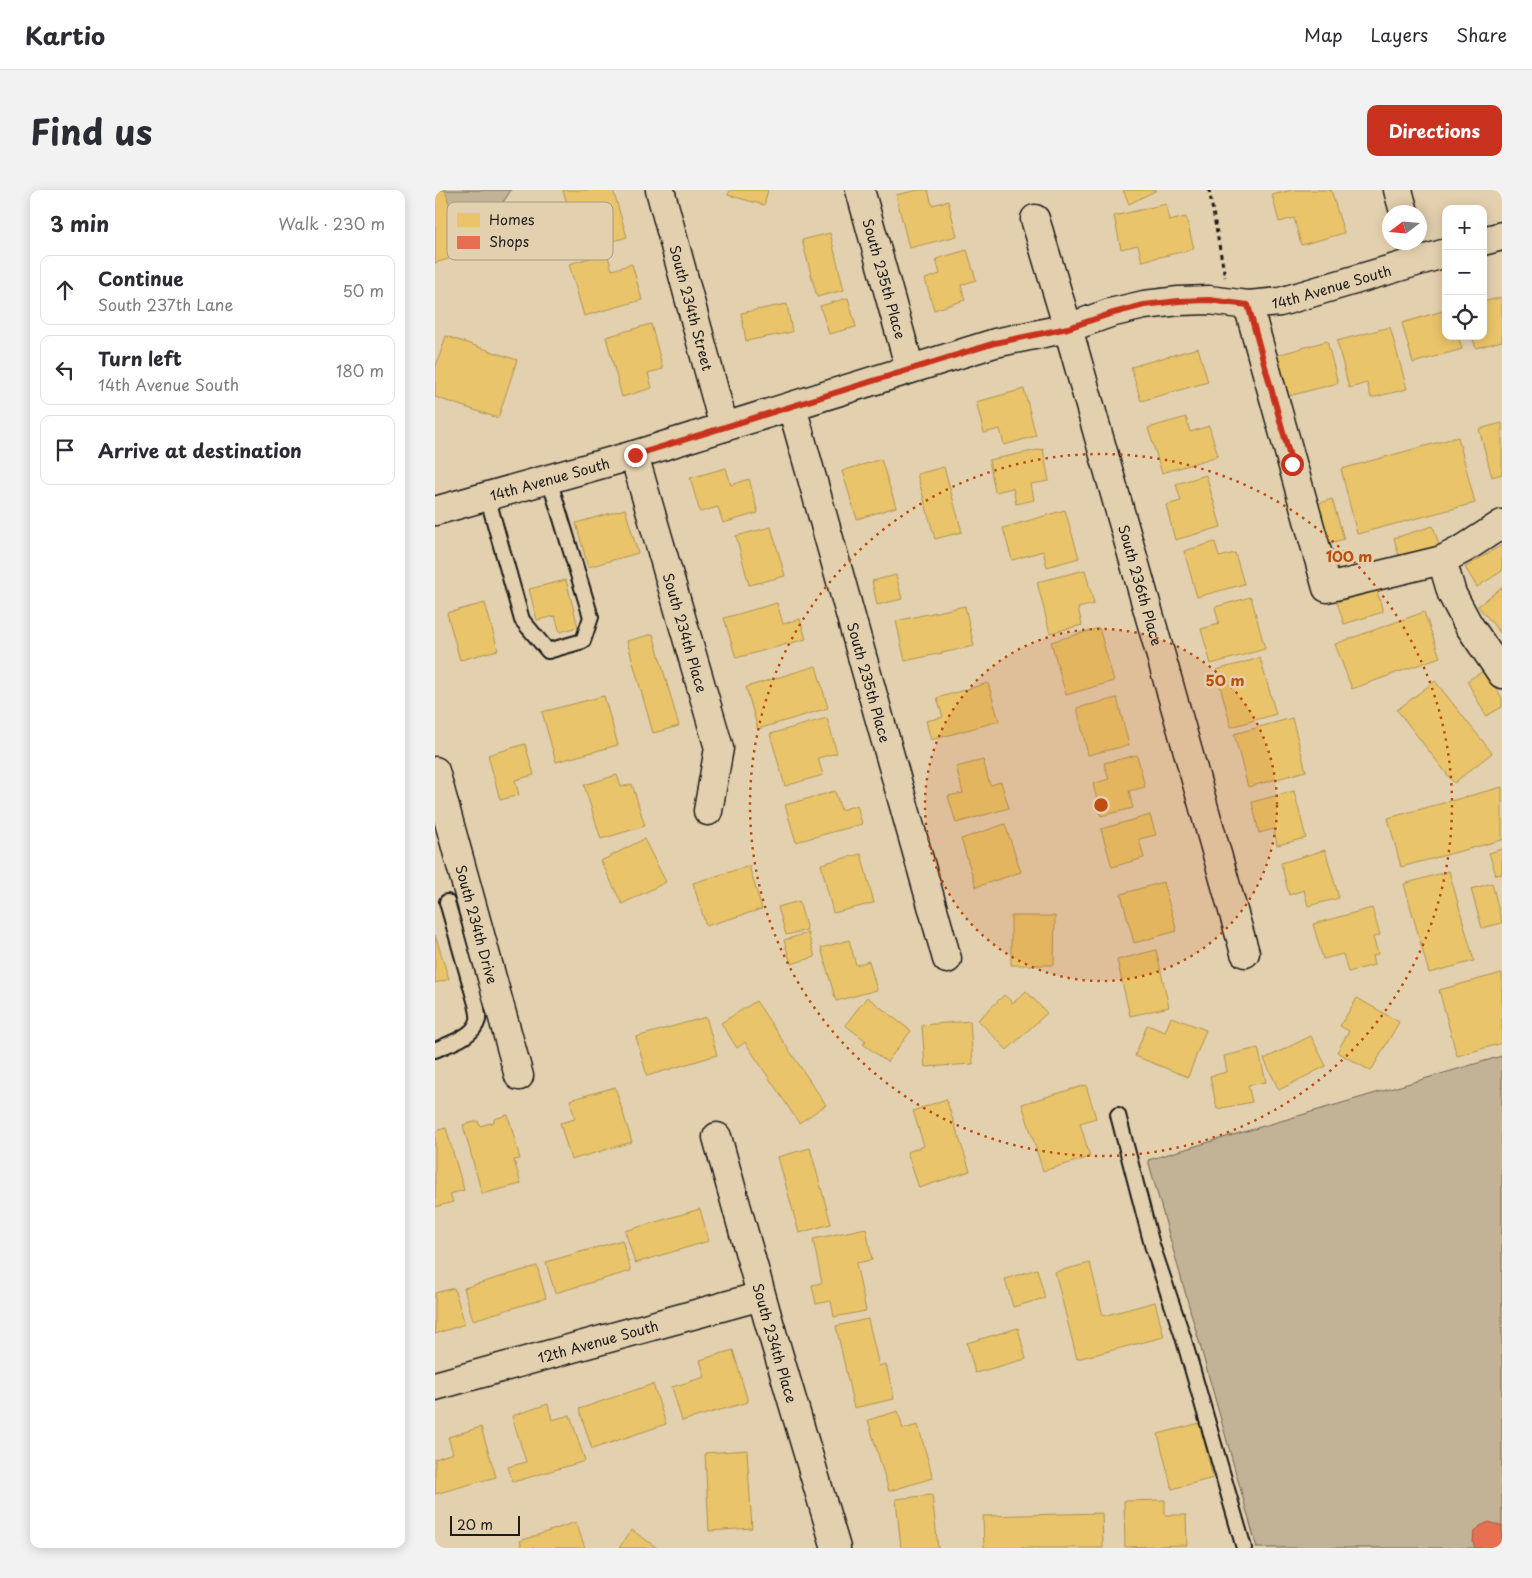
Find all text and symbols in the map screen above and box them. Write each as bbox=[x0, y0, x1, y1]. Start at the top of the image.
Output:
text: Kartio bbox=[25, 17, 105, 53]
text: Map bbox=[1304, 21, 1343, 48]
text: Layers bbox=[1371, 21, 1428, 48]
text: Share bbox=[1456, 21, 1507, 48]
text: Find us bbox=[30, 104, 152, 157]
button: Directions bbox=[1367, 105, 1502, 156]
legend bbox=[447, 202, 613, 260]
north arrow bbox=[1382, 205, 1427, 250]
map controls bbox=[1442, 205, 1487, 340]
button: + bbox=[1442, 205, 1487, 250]
text: 3 min bbox=[50, 207, 109, 239]
text: Homes bbox=[489, 209, 535, 230]
text: Walk · 230 m bbox=[278, 211, 385, 235]
street label: South 235th Place bbox=[858, 216, 912, 341]
text: Shops bbox=[489, 231, 529, 252]
street label: South 234th Street bbox=[665, 243, 719, 373]
button: − bbox=[1442, 250, 1487, 295]
street label: 14th Avenue South bbox=[1271, 259, 1394, 313]
text: Continue bbox=[98, 264, 184, 292]
icon: ahead bbox=[51, 276, 79, 304]
text: 50 m bbox=[343, 278, 384, 302]
text: South 237th Lane bbox=[98, 292, 233, 316]
button: locate bbox=[1442, 295, 1487, 340]
text: Turn left bbox=[98, 344, 182, 372]
icon: left bbox=[51, 356, 79, 384]
text: 180 m bbox=[336, 358, 384, 382]
text: 14th Avenue South bbox=[98, 372, 239, 396]
icon: arrive bbox=[51, 436, 79, 464]
text: Arrive at destination bbox=[98, 436, 302, 464]
route end bbox=[624, 444, 647, 467]
street label: 14th Avenue South bbox=[487, 452, 612, 506]
route start bbox=[1281, 453, 1304, 476]
street label: South 236th Place bbox=[1114, 522, 1168, 648]
text: 100 m bbox=[1326, 544, 1372, 567]
street label: South 234th Place bbox=[658, 570, 713, 695]
street label: South 235th Place bbox=[842, 620, 896, 745]
text: 50 m bbox=[1206, 668, 1244, 691]
centre of rings bbox=[1092, 796, 1110, 814]
street label: South 234th Drive bbox=[451, 862, 504, 986]
street label: South 234th Place bbox=[748, 1281, 803, 1405]
street label: 12th Avenue South bbox=[535, 1314, 661, 1368]
scale bar bbox=[450, 1513, 520, 1536]
text: 20 m bbox=[457, 1514, 493, 1535]

